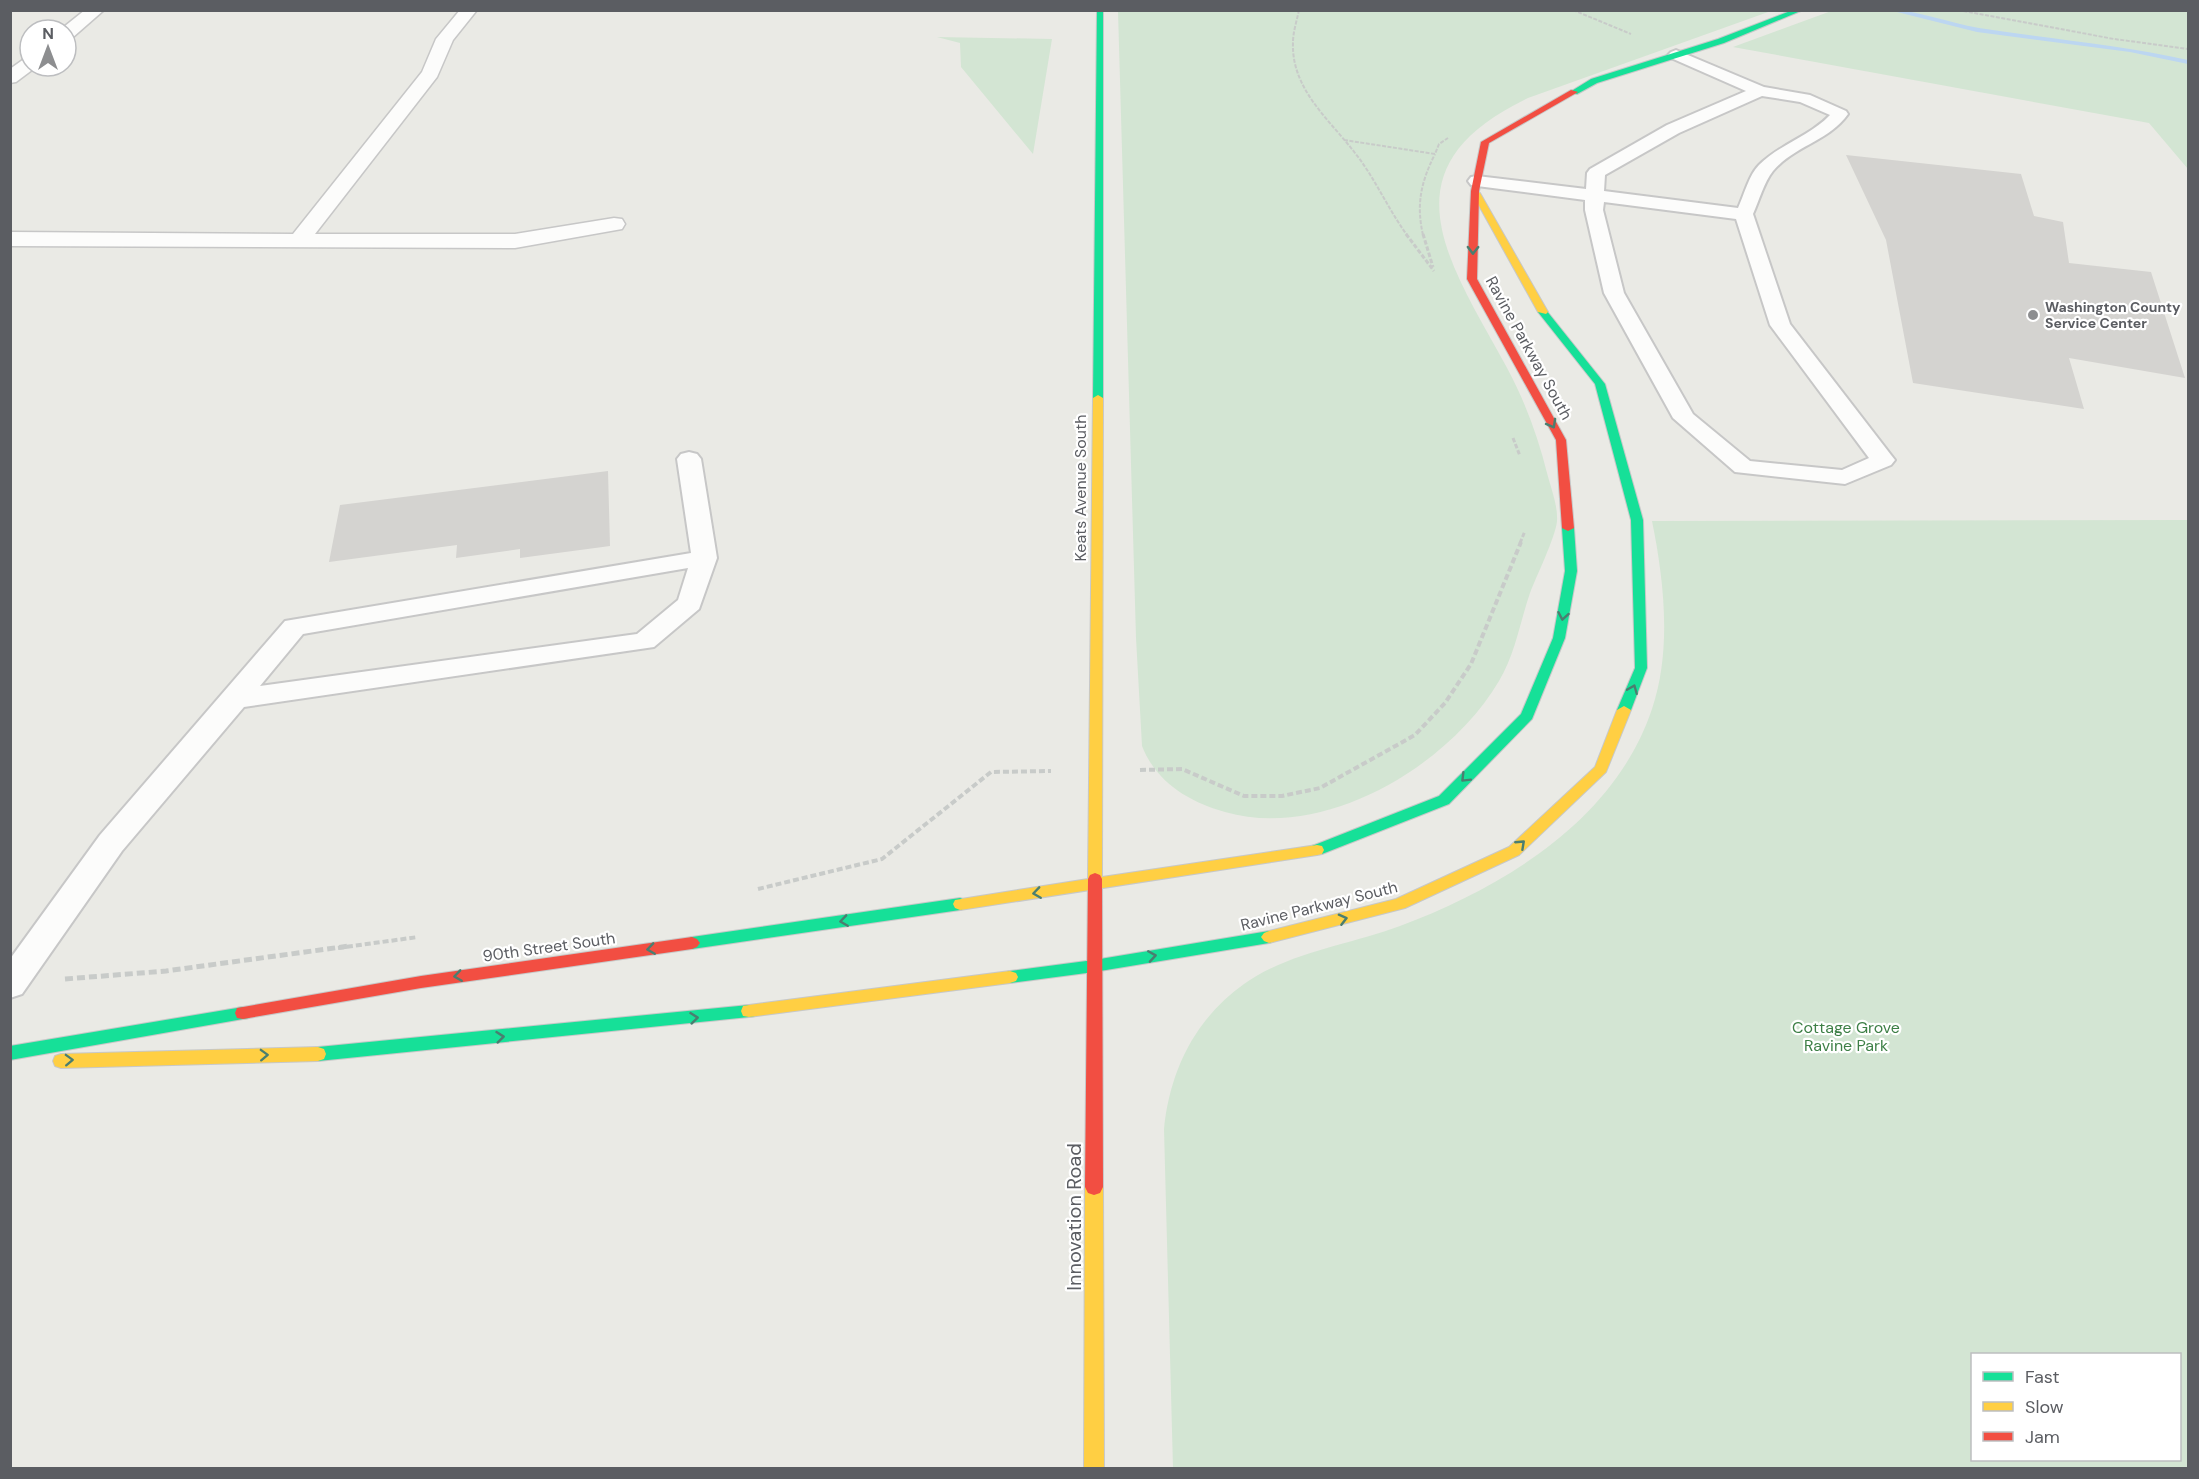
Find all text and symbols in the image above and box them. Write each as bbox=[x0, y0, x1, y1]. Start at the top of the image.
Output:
north arrow bbox=[18, 18, 78, 78]
text: N bbox=[42, 23, 54, 44]
one-way arrow bbox=[1467, 245, 1479, 254]
street label: Ravine Parkway South bbox=[1481, 272, 1577, 424]
place label: Washington County Service Center bbox=[2045, 298, 2181, 332]
marker: Washington County Service Center bbox=[2026, 308, 2040, 322]
street label: Keats Avenue South bbox=[1070, 415, 1091, 561]
one-way arrow bbox=[1545, 418, 1556, 428]
one-way arrow bbox=[1558, 611, 1570, 620]
one-way arrow bbox=[1626, 685, 1638, 696]
one-way arrow bbox=[1462, 771, 1473, 782]
one-way arrow bbox=[1515, 840, 1525, 851]
street label: Ravine Parkway South bbox=[1238, 876, 1400, 936]
one-way arrow bbox=[1032, 887, 1042, 899]
one-way arrow bbox=[1338, 913, 1348, 926]
one-way arrow bbox=[839, 914, 849, 926]
street label: 90th Street South bbox=[481, 927, 617, 967]
one-way arrow bbox=[646, 942, 656, 954]
one-way arrow bbox=[1147, 951, 1156, 963]
one-way arrow bbox=[453, 970, 463, 982]
one-way arrow bbox=[690, 1012, 699, 1025]
park label: Cottage Grove Ravine Park bbox=[1792, 1017, 1900, 1056]
one-way arrow bbox=[496, 1031, 505, 1044]
one-way arrow bbox=[259, 1049, 268, 1061]
one-way arrow bbox=[64, 1054, 73, 1067]
street label: Innovation Road bbox=[1061, 1143, 1087, 1291]
legend bbox=[1971, 1353, 2181, 1461]
text: Fast bbox=[2025, 1365, 2060, 1389]
text: Slow bbox=[2025, 1395, 2064, 1419]
text: Jam bbox=[2025, 1425, 2060, 1449]

